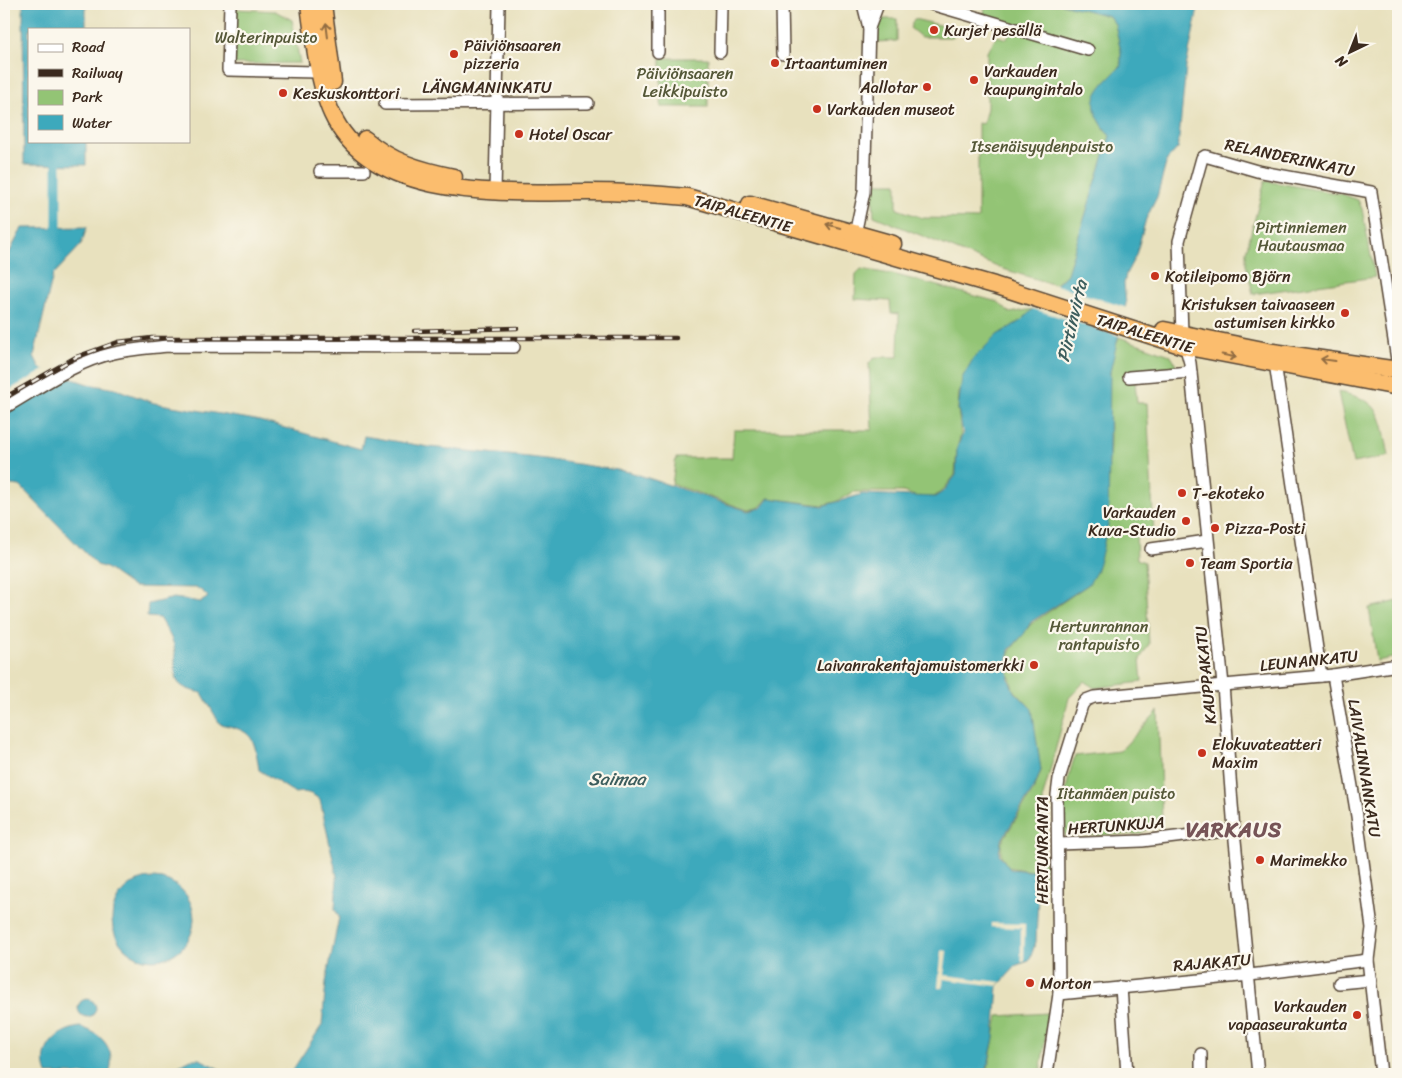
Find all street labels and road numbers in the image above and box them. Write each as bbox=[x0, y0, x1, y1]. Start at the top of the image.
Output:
street label: LÄNGMANINKATU bbox=[422, 73, 552, 102]
street label: RELANDERINKATU bbox=[1222, 130, 1358, 185]
street label: TAIPALEENTIE bbox=[690, 186, 796, 242]
street label: TAIPALEENTIE bbox=[1092, 305, 1198, 362]
street label: KAUPPAKATU bbox=[1186, 624, 1225, 726]
street label: LEUNANKATU bbox=[1258, 641, 1360, 680]
street label: LAIVALINNANKATU bbox=[1339, 697, 1390, 840]
street label: HERTUNRANTA bbox=[1028, 796, 1057, 904]
street label: HERTUNKUJA bbox=[1067, 808, 1166, 843]
street label: RAJAKATU bbox=[1172, 945, 1252, 980]

